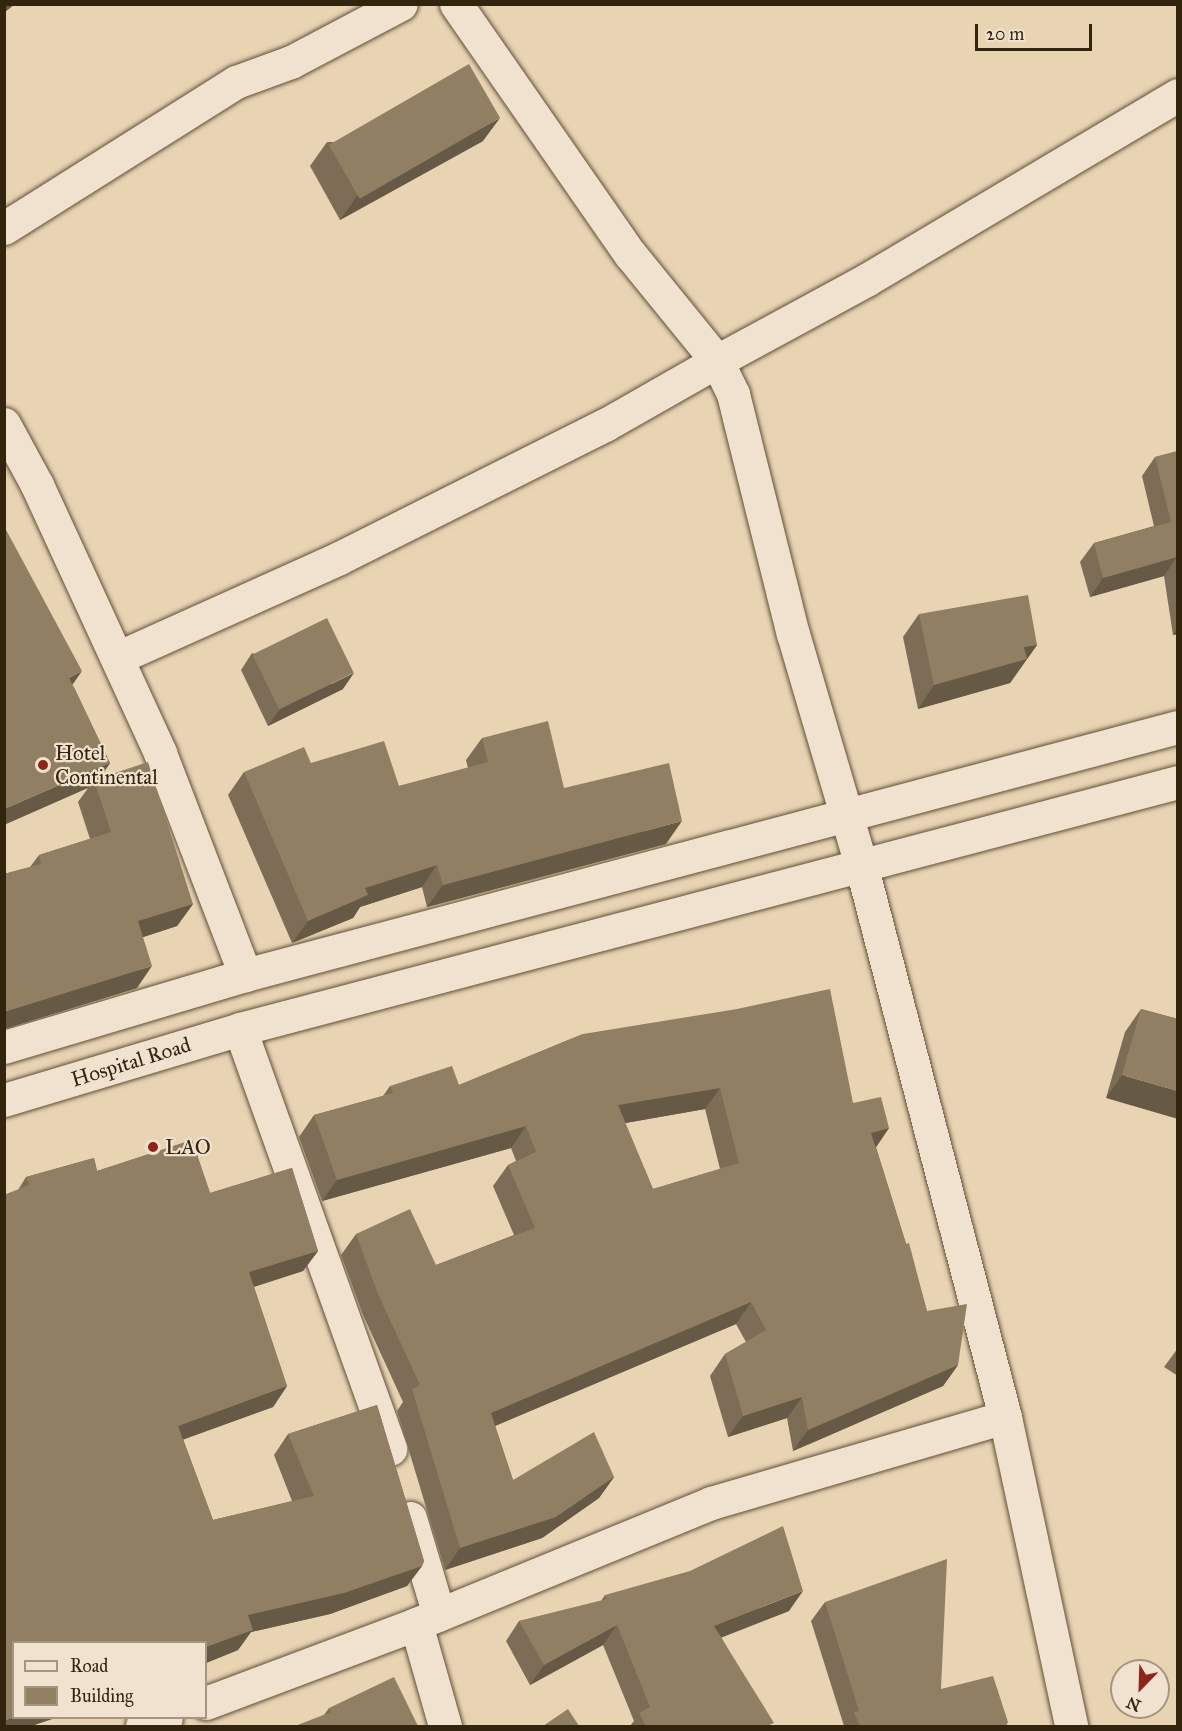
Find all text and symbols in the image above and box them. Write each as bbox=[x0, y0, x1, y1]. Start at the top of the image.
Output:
scale bar bbox=[978, 12, 1095, 50]
text: 20 m bbox=[986, 23, 1024, 45]
place label: Hotel Continental bbox=[55, 740, 158, 790]
marker: Hotel Continental bbox=[36, 758, 50, 772]
street label: Hospital Road bbox=[68, 1032, 194, 1092]
place label: LAO bbox=[165, 1134, 211, 1160]
marker: LAO bbox=[146, 1140, 160, 1154]
legend bbox=[12, 1641, 207, 1719]
text: Road bbox=[70, 1655, 108, 1677]
north arrow bbox=[1110, 1659, 1170, 1719]
text: Building bbox=[70, 1685, 133, 1707]
text: N bbox=[1124, 1693, 1144, 1716]

